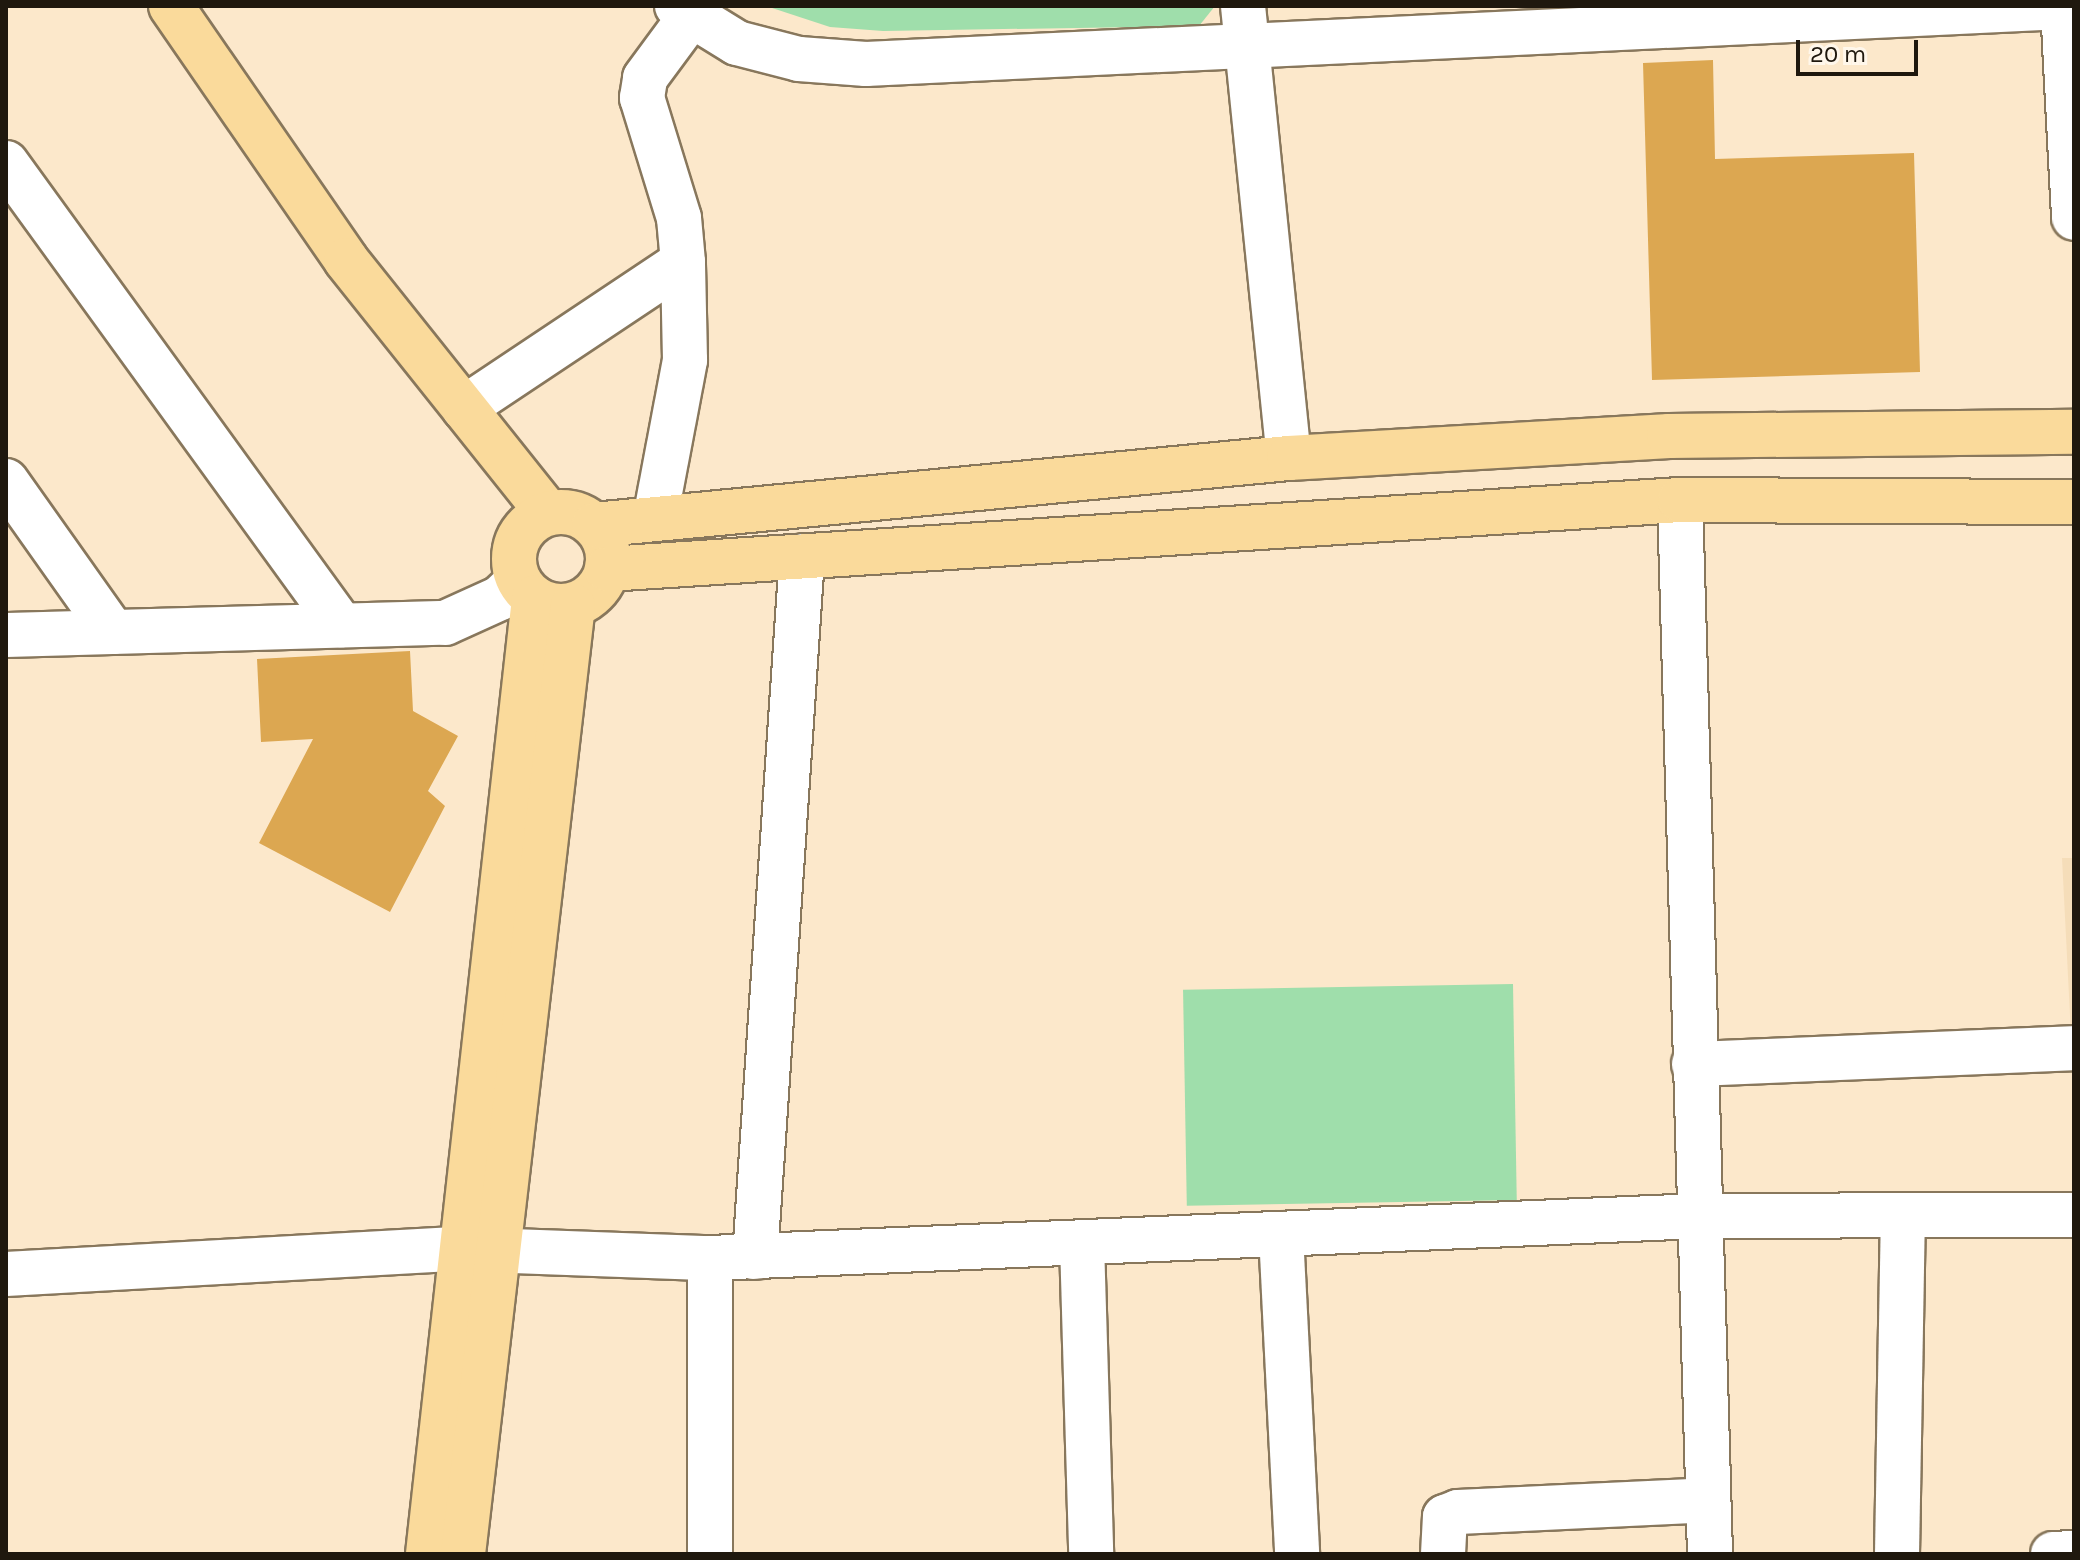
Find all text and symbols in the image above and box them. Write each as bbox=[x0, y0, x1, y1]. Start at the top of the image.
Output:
scale bar bbox=[1800, 24, 1922, 74]
text: 20 m bbox=[1810, 40, 1866, 68]

